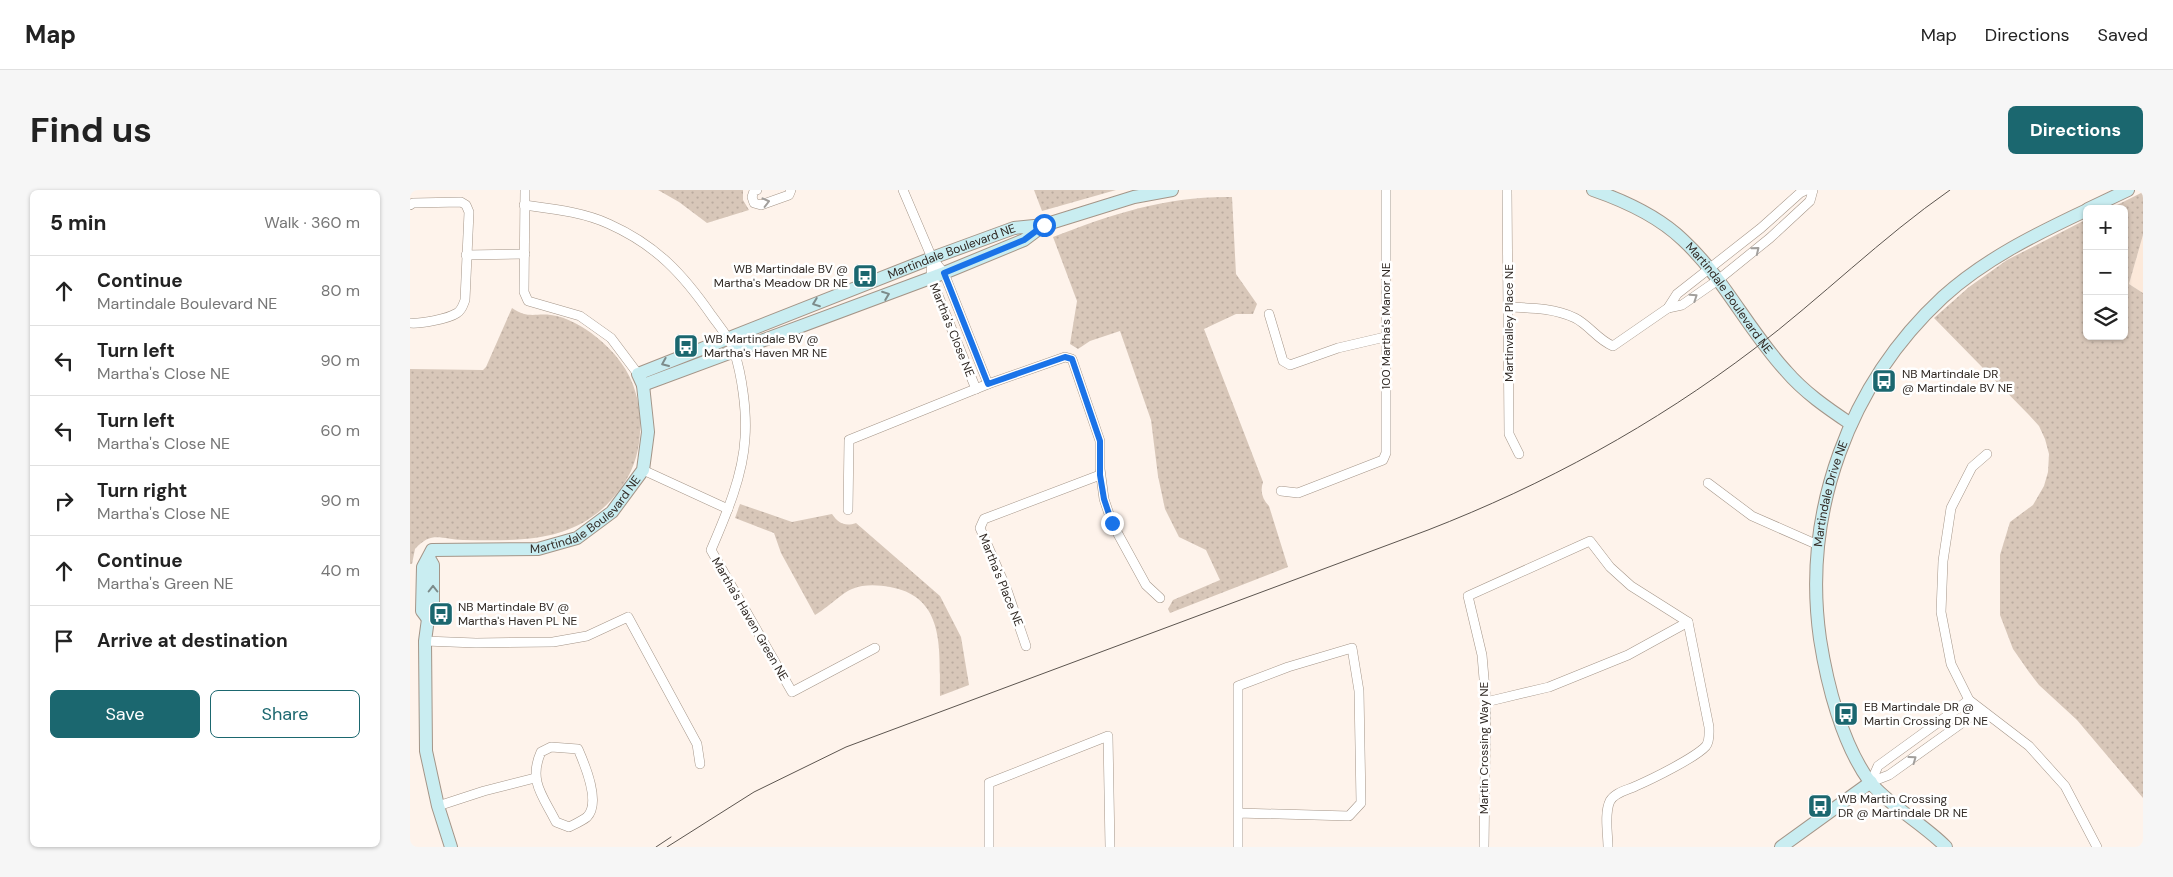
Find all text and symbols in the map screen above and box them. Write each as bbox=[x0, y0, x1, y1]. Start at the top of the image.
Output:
text: Map bbox=[25, 19, 76, 50]
text: Map bbox=[1921, 23, 1957, 47]
text: Directions bbox=[1985, 23, 2070, 47]
text: Saved bbox=[2098, 23, 2148, 47]
button: Directions bbox=[2008, 106, 2143, 154]
text: Find us bbox=[30, 107, 152, 153]
one-way arrow bbox=[762, 198, 770, 208]
map controls bbox=[2083, 205, 2128, 340]
button: + bbox=[2083, 205, 2128, 250]
text: 5 min bbox=[50, 209, 106, 237]
text: Walk · 360 m bbox=[264, 212, 360, 233]
route start bbox=[1033, 214, 1056, 237]
street label: Martindale Boulevard NE bbox=[885, 220, 1018, 283]
street label: Martindale Boulevard NE bbox=[1682, 239, 1776, 357]
one-way arrow bbox=[1750, 247, 1759, 255]
button: − bbox=[2083, 250, 2128, 295]
place label: WB Martindale BV @ Martha's Meadow DR NE bbox=[714, 261, 848, 291]
street label: 100 Martha's Manor NE bbox=[1378, 262, 1394, 390]
bus stop icon: WB Martindale BV @ Martha's Meadow DR NE bbox=[852, 263, 878, 289]
street label: Martinvalley Place NE bbox=[1501, 264, 1517, 382]
text: Continue bbox=[97, 268, 183, 293]
icon: ahead bbox=[50, 277, 78, 305]
text: 80 m bbox=[321, 280, 360, 301]
street label: Martha's Close NE bbox=[926, 281, 978, 379]
one-way arrow bbox=[881, 291, 889, 301]
text: Martindale Boulevard NE bbox=[97, 293, 277, 314]
one-way arrow bbox=[1688, 294, 1698, 303]
button: layers bbox=[2083, 295, 2128, 340]
one-way arrow bbox=[813, 297, 821, 307]
place label: WB Martindale BV @ Martha's Haven MR NE bbox=[704, 331, 827, 361]
bus stop icon: WB Martindale BV @ Martha's Haven MR NE bbox=[673, 333, 699, 359]
text: Turn left bbox=[97, 338, 175, 363]
icon: left bbox=[50, 347, 78, 375]
text: 90 m bbox=[320, 350, 360, 371]
one-way arrow bbox=[661, 356, 670, 367]
text: Martha's Close NE bbox=[97, 363, 230, 384]
place label: NB Martindale DR @ Martindale BV NE bbox=[1902, 366, 2013, 396]
bus stop icon: NB Martindale DR @ Martindale BV NE bbox=[1871, 368, 1897, 394]
text: Turn left bbox=[97, 408, 175, 433]
icon: left bbox=[50, 417, 78, 445]
text: 60 m bbox=[320, 420, 360, 441]
text: Martha's Close NE bbox=[97, 433, 230, 454]
street label: Martindale Drive NE bbox=[1810, 438, 1852, 548]
street label: Martindale Boulevard NE bbox=[530, 472, 644, 557]
text: Turn right bbox=[97, 478, 187, 503]
icon: right bbox=[50, 487, 78, 515]
text: 90 m bbox=[320, 490, 360, 511]
text: Martha's Close NE bbox=[97, 503, 230, 524]
route end bbox=[1101, 512, 1124, 535]
street label: Martha's Place NE bbox=[975, 531, 1027, 629]
text: Continue bbox=[97, 548, 183, 573]
street label: Martha's Haven Green NE bbox=[708, 554, 792, 684]
icon: ahead bbox=[50, 557, 78, 585]
text: 40 m bbox=[321, 560, 360, 581]
text: Martha's Green NE bbox=[97, 573, 234, 594]
one-way arrow bbox=[428, 584, 438, 592]
place label: NB Martindale BV @ Martha's Haven PL NE bbox=[458, 599, 577, 629]
bus stop icon: NB Martindale BV @ Martha's Haven PL NE bbox=[428, 601, 454, 627]
icon: arrive bbox=[50, 627, 78, 655]
text: Arrive at destination bbox=[97, 628, 288, 653]
street label: Martin Crossing Way NE bbox=[1476, 681, 1492, 814]
button: Save bbox=[50, 690, 200, 738]
button: Share bbox=[210, 690, 360, 738]
place label: EB Martindale DR @ Martin Crossing DR NE bbox=[1864, 699, 1988, 729]
bus stop icon: EB Martindale DR @ Martin Crossing DR NE bbox=[1833, 701, 1859, 727]
one-way arrow bbox=[1907, 756, 1916, 764]
place label: WB Martin Crossing DR @ Martindale DR NE bbox=[1838, 791, 1968, 821]
bus stop icon: WB Martin Crossing DR @ Martindale DR NE bbox=[1807, 793, 1833, 819]

